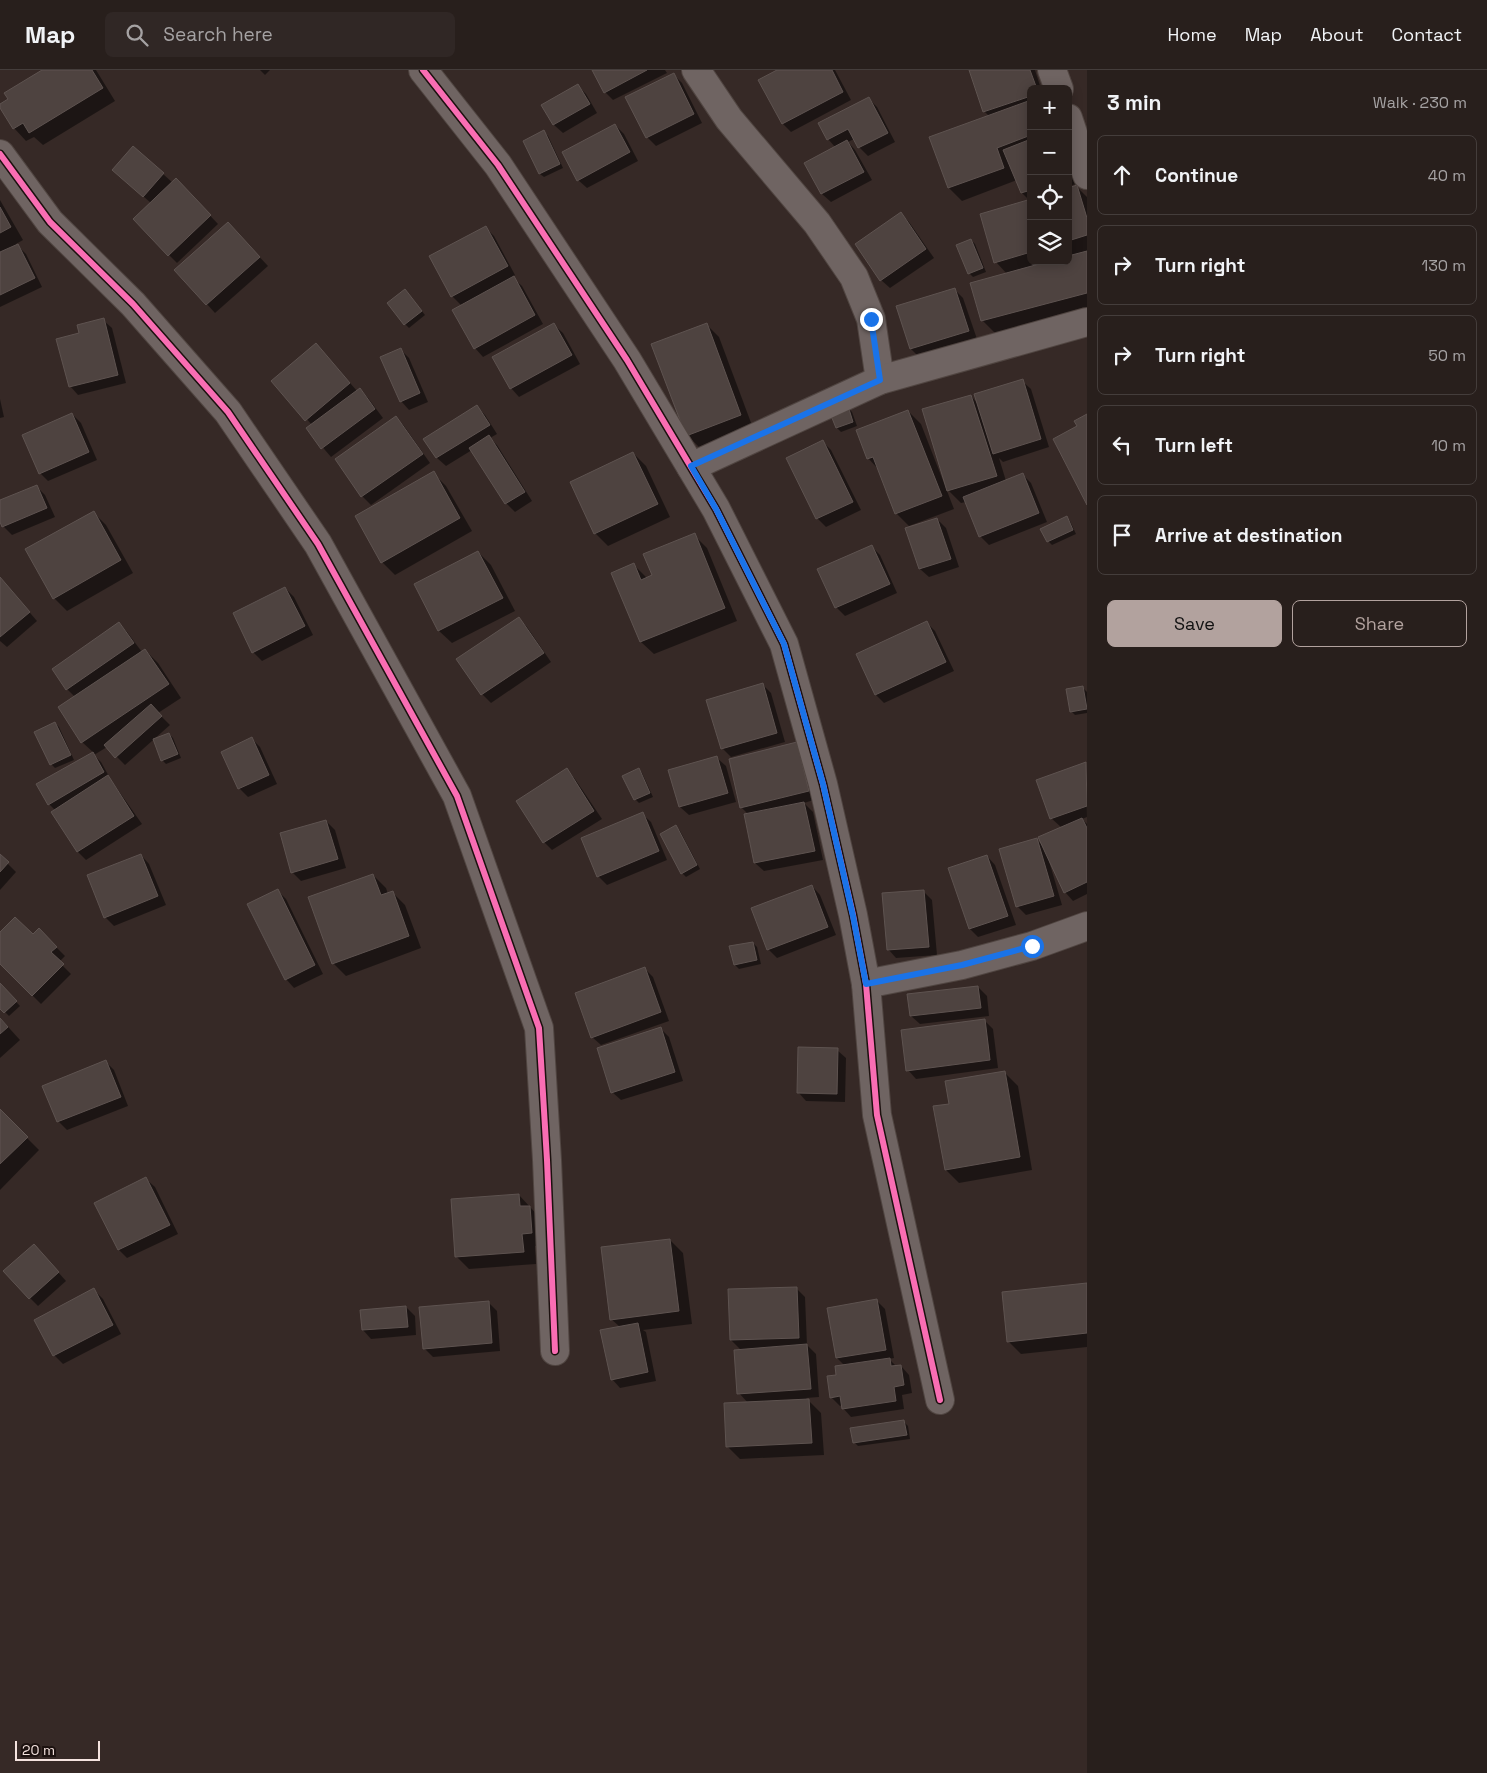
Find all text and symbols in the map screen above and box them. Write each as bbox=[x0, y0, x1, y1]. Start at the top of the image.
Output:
search box bbox=[105, 12, 455, 57]
text: Map bbox=[25, 19, 75, 50]
icon: search bbox=[123, 21, 151, 49]
text: Search here bbox=[163, 22, 273, 47]
text: Home bbox=[1168, 23, 1217, 46]
text: Map bbox=[1245, 23, 1282, 46]
text: About bbox=[1310, 23, 1364, 46]
text: Contact bbox=[1392, 23, 1462, 46]
map controls bbox=[1027, 85, 1072, 265]
button: + bbox=[1027, 85, 1072, 130]
text: 3 min bbox=[1107, 89, 1162, 116]
text: Walk · 230 m bbox=[1373, 92, 1467, 113]
button: − bbox=[1027, 130, 1072, 175]
icon: ahead bbox=[1108, 161, 1136, 189]
text: Continue bbox=[1155, 163, 1238, 188]
text: 40 m bbox=[1428, 165, 1466, 186]
button: locate bbox=[1027, 175, 1072, 220]
button: layers bbox=[1027, 220, 1072, 265]
icon: right bbox=[1108, 251, 1136, 279]
text: Turn right bbox=[1155, 253, 1245, 278]
text: 130 m bbox=[1422, 255, 1466, 276]
route end bbox=[860, 308, 883, 331]
icon: right bbox=[1108, 341, 1136, 369]
text: Turn right bbox=[1155, 343, 1245, 368]
text: 50 m bbox=[1428, 345, 1466, 366]
icon: left bbox=[1108, 431, 1136, 459]
text: Turn left bbox=[1155, 433, 1233, 458]
text: 10 m bbox=[1431, 435, 1466, 456]
icon: arrive bbox=[1108, 521, 1136, 549]
text: Arrive at destination bbox=[1155, 523, 1343, 548]
button: Save bbox=[1107, 600, 1282, 647]
button: Share bbox=[1292, 600, 1467, 647]
route start bbox=[1021, 935, 1044, 958]
scale bar bbox=[15, 1738, 100, 1761]
text: 20 m bbox=[22, 1741, 55, 1759]

